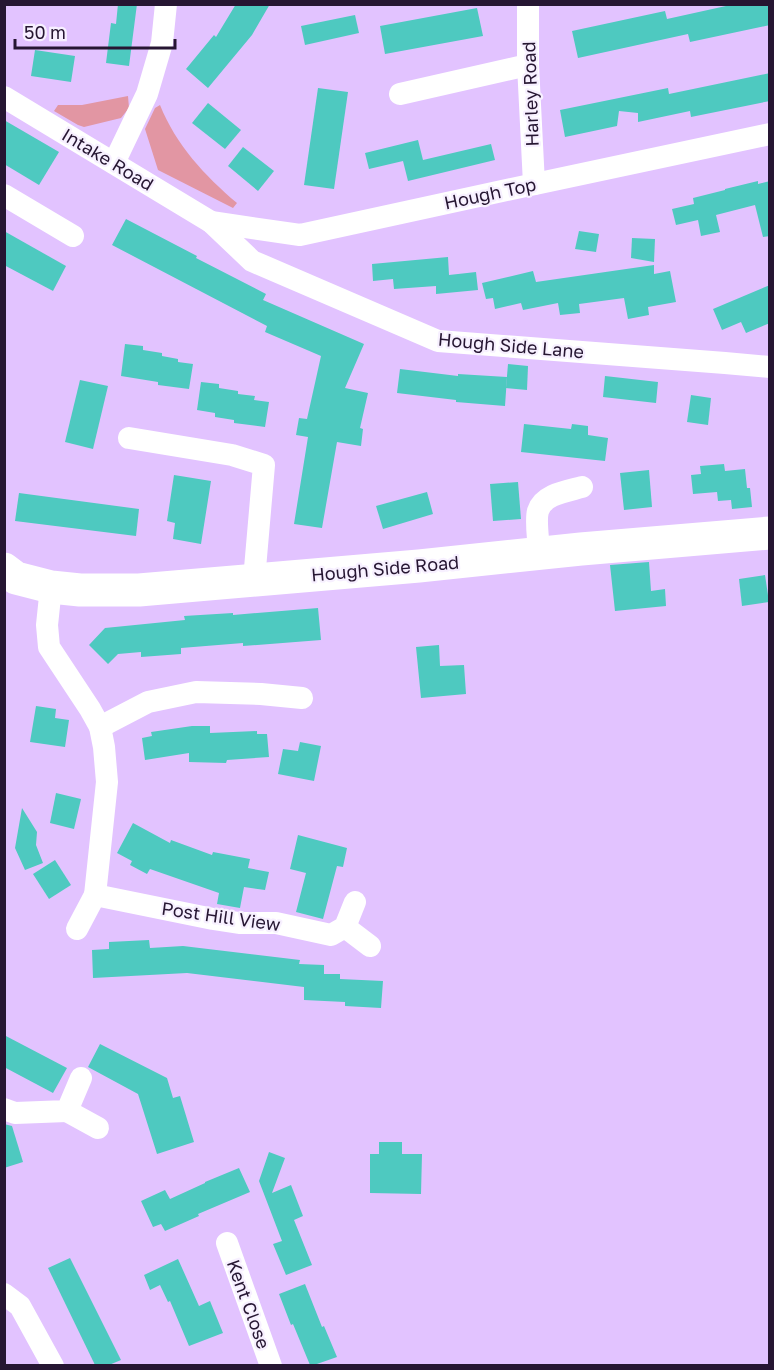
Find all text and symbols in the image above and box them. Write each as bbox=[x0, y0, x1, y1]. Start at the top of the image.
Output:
scale bar bbox=[15, 12, 176, 50]
text: 50 m bbox=[24, 21, 66, 43]
street label: Harley Road bbox=[517, 41, 543, 147]
street label: Intake Road bbox=[58, 123, 158, 195]
street label: Hough Top bbox=[442, 173, 538, 213]
street label: Hough Side Lane bbox=[437, 328, 585, 362]
street label: Hough Side Road bbox=[310, 551, 460, 585]
street label: Post Hill View bbox=[160, 897, 282, 935]
street label: Kent Close bbox=[223, 1256, 275, 1352]

